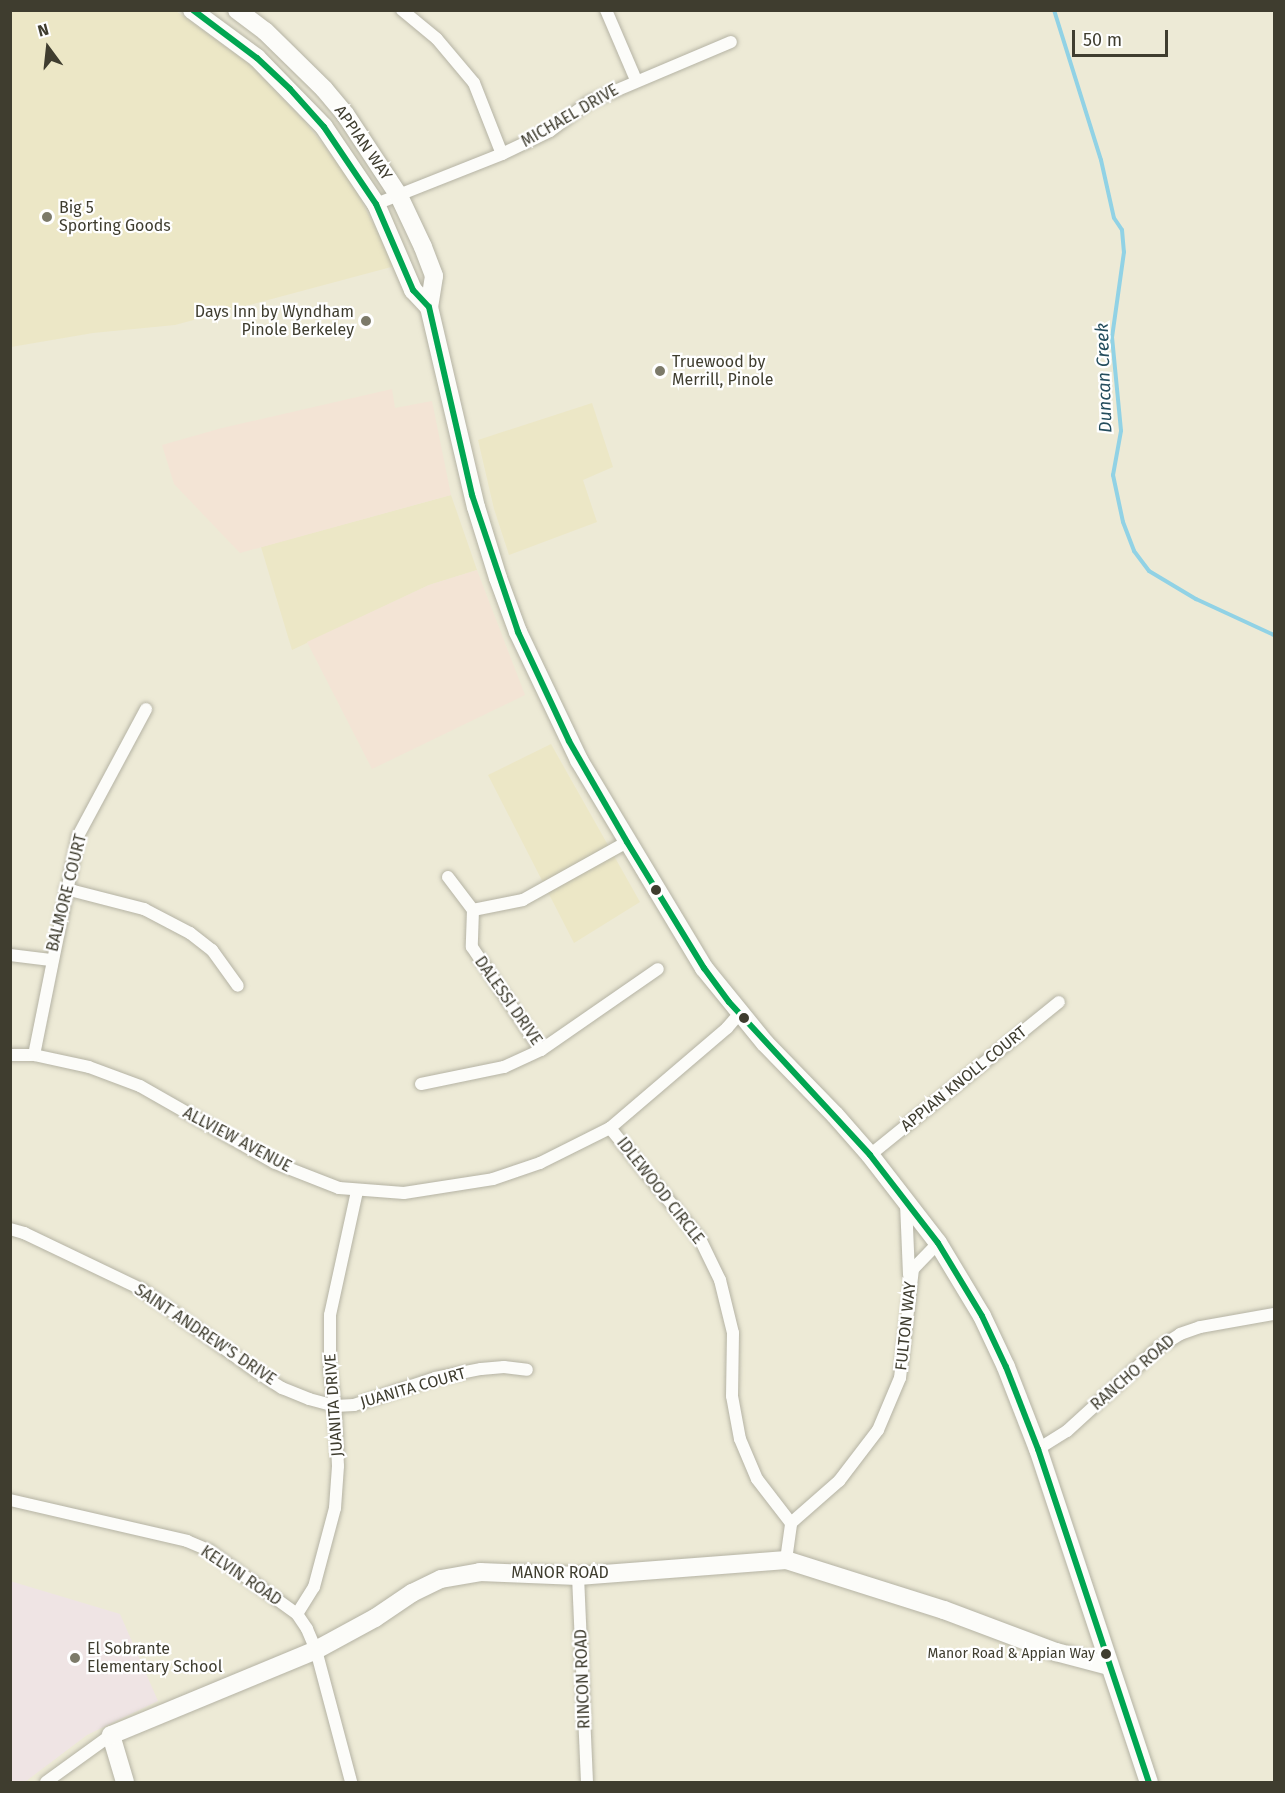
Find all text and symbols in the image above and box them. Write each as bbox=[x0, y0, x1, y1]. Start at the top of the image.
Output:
north arrow bbox=[18, 18, 78, 78]
scale bar bbox=[1075, 18, 1171, 56]
text: N bbox=[36, 20, 51, 41]
text: 50 m bbox=[1083, 29, 1122, 51]
street label: MICHAEL DRIVE bbox=[518, 80, 622, 152]
street label: APPIAN WAY bbox=[330, 102, 396, 184]
place label: Big 5 Sporting Goods bbox=[59, 198, 171, 236]
marker: Big 5 Sporting Goods bbox=[40, 210, 54, 224]
place label: Days Inn by Wyndham Pinole Berkeley bbox=[195, 302, 354, 340]
marker: Days Inn by Wyndham Pinole Berkeley bbox=[359, 314, 373, 328]
water label: Duncan Creek bbox=[1091, 323, 1117, 433]
place label: Truewood by Merrill, Pinole bbox=[672, 352, 773, 390]
marker: Truewood by Merrill, Pinole bbox=[653, 364, 667, 378]
street label: BALMORE COURT bbox=[43, 832, 91, 954]
unlabelled marker bbox=[650, 884, 662, 896]
street label: DALESSI DRIVE bbox=[470, 953, 546, 1049]
unlabelled marker bbox=[738, 1012, 750, 1024]
street label: APPIAN KNOLL COURT bbox=[897, 1022, 1031, 1136]
street label: ALLVIEW AVENUE bbox=[180, 1103, 294, 1177]
street label: IDLEWOOD CIRCLE bbox=[612, 1134, 708, 1248]
street label: SAINT ANDREW'S DRIVE bbox=[131, 1281, 279, 1389]
street label: FULTON WAY bbox=[892, 1281, 920, 1371]
street label: RANCHO ROAD bbox=[1087, 1331, 1179, 1415]
street label: JUANITA DRIVE bbox=[321, 1353, 347, 1457]
street label: JUANITA COURT bbox=[358, 1364, 468, 1412]
street label: KELVIN ROAD bbox=[197, 1542, 285, 1610]
street label: MANOR ROAD bbox=[511, 1563, 609, 1583]
street label: RINCON ROAD bbox=[572, 1629, 594, 1729]
place label: El Sobrante Elementary School bbox=[87, 1639, 222, 1677]
place label: Manor Road & Appian Way bbox=[928, 1646, 1095, 1662]
marker: Manor Road & Appian Way bbox=[1100, 1648, 1112, 1660]
marker: El Sobrante Elementary School bbox=[68, 1651, 82, 1665]

